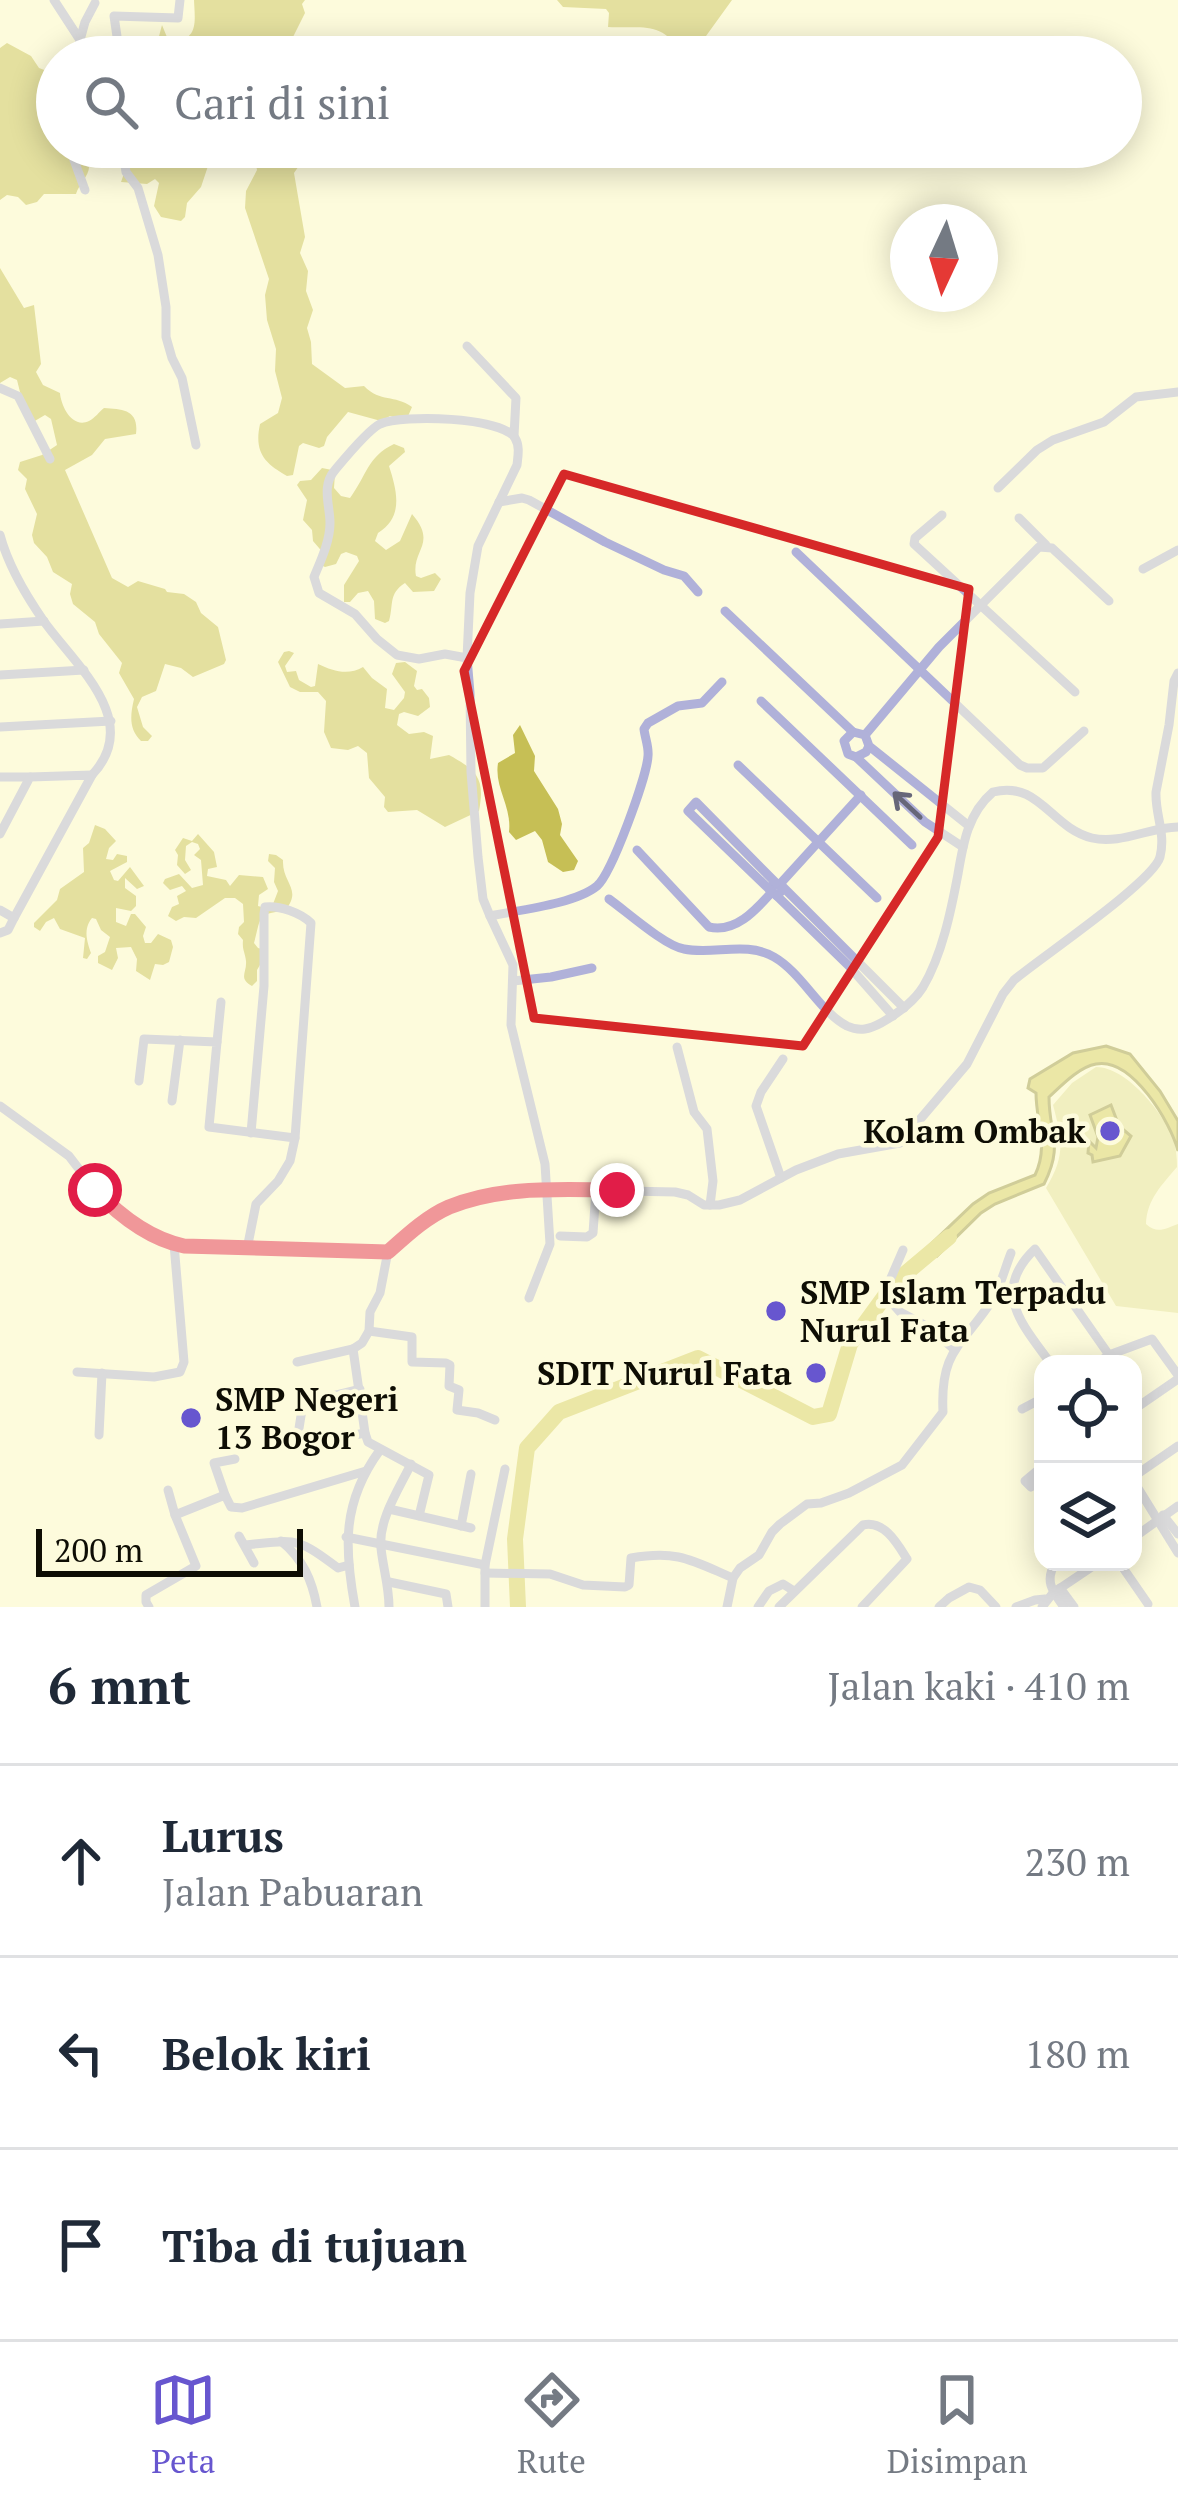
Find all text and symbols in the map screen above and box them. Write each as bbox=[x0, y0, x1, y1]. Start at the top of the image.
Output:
search box bbox=[36, 36, 1142, 168]
icon: search bbox=[78, 69, 144, 135]
text: Cari di sini bbox=[174, 72, 390, 132]
north arrow bbox=[890, 204, 998, 312]
one-way arrow bbox=[893, 791, 922, 819]
place label: Kolam Ombak bbox=[863, 1109, 1087, 1152]
marker: Kolam Ombak bbox=[1097, 1118, 1123, 1144]
route start bbox=[68, 1163, 122, 1217]
route end bbox=[590, 1163, 644, 1217]
place label: SMP Islam Terpadu Nurul Fata bbox=[800, 1270, 1106, 1351]
marker: SMP Islam Terpadu Nurul Fata bbox=[763, 1298, 789, 1324]
place label: SDIT Nurul Fata bbox=[537, 1351, 792, 1394]
map controls bbox=[1034, 1355, 1142, 1571]
button: locate bbox=[1034, 1355, 1142, 1463]
marker: SDIT Nurul Fata bbox=[803, 1360, 829, 1386]
place label: SMP Negeri 13 Bogor bbox=[215, 1377, 398, 1458]
marker: SMP Negeri 13 Bogor bbox=[178, 1405, 204, 1431]
button: layers bbox=[1034, 1463, 1142, 1571]
scale bar bbox=[36, 1523, 303, 1576]
text: 200 m bbox=[54, 1528, 143, 1571]
text: 6 mnt bbox=[48, 1651, 191, 1719]
text: Jalan kaki · 410 m bbox=[827, 1659, 1130, 1711]
text: Lurus bbox=[162, 1805, 284, 1865]
icon: ahead bbox=[48, 1828, 114, 1894]
text: 230 m bbox=[1025, 1835, 1130, 1887]
text: Jalan Pabuaran bbox=[162, 1865, 423, 1917]
icon: left bbox=[48, 2020, 114, 2086]
text: Belok kiri bbox=[162, 2023, 371, 2083]
text: 180 m bbox=[1025, 2027, 1130, 2079]
icon: arrive bbox=[48, 2212, 114, 2278]
text: Tiba di tujuan bbox=[162, 2215, 467, 2275]
tab: Peta bbox=[150, 2367, 216, 2482]
tab: Rute bbox=[517, 2367, 586, 2482]
tab: Disimpan bbox=[887, 2367, 1028, 2482]

